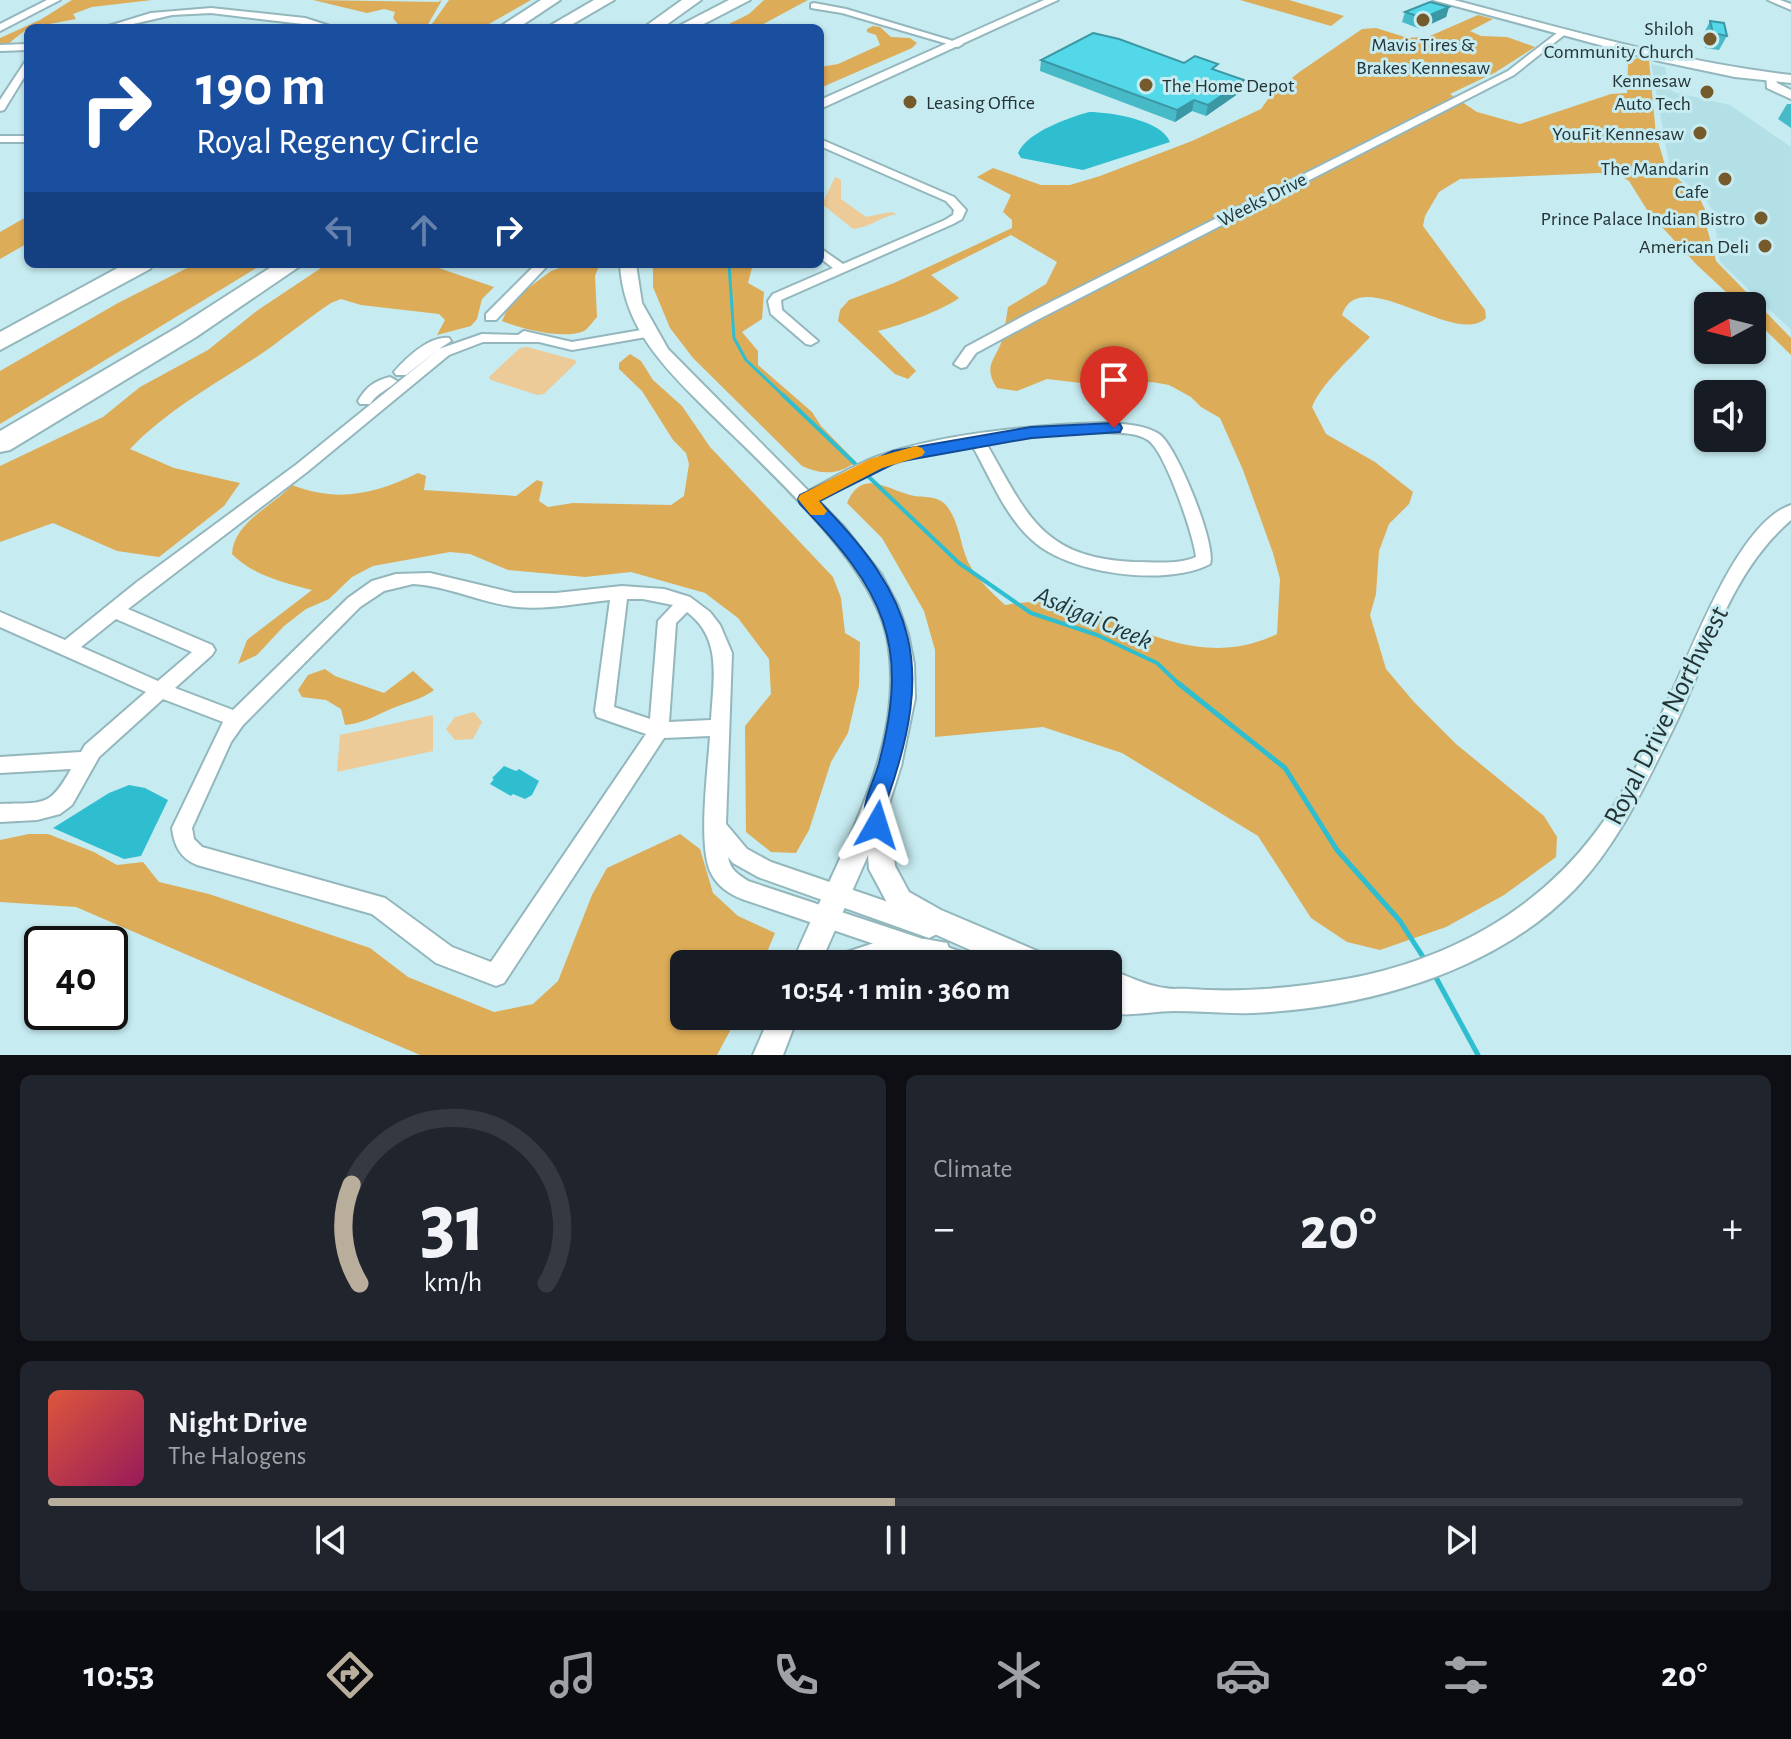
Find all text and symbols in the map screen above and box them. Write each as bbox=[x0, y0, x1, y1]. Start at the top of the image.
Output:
marker: Mavis Tires & Brakes Kennesaw bbox=[1414, 11, 1432, 29]
place label: Shiloh Community Church bbox=[1544, 19, 1694, 62]
marker: Shiloh Community Church bbox=[1701, 30, 1719, 48]
place label: Mavis Tires & Brakes Kennesaw bbox=[1356, 35, 1491, 78]
icon: right bbox=[64, 56, 168, 160]
text: 190 m bbox=[196, 59, 326, 115]
place label: Kennesaw Auto Tech bbox=[1612, 71, 1692, 114]
marker: The Home Depot bbox=[1137, 76, 1155, 94]
place label: The Home Depot bbox=[1162, 76, 1295, 96]
marker: Kennesaw Auto Tech bbox=[1698, 83, 1716, 101]
marker: Leasing Office bbox=[901, 93, 919, 111]
place label: Leasing Office bbox=[926, 93, 1035, 113]
text: Royal Regency Circle bbox=[196, 124, 479, 160]
place label: YouFit Kennesaw bbox=[1552, 124, 1685, 144]
marker: YouFit Kennesaw bbox=[1691, 124, 1709, 142]
place label: The Mandarin Cafe bbox=[1601, 159, 1709, 202]
street label: Weeks Drive bbox=[1215, 169, 1310, 231]
marker: The Mandarin Cafe bbox=[1716, 170, 1734, 188]
icon: left bbox=[318, 208, 362, 252]
icon: ahead bbox=[402, 208, 446, 252]
icon: right bbox=[486, 208, 530, 252]
place label: Prince Palace Indian Bistro bbox=[1541, 209, 1745, 229]
marker: Prince Palace Indian Bistro bbox=[1752, 209, 1770, 227]
place label: American Deli bbox=[1639, 237, 1749, 257]
marker: American Deli bbox=[1756, 237, 1774, 255]
north arrow bbox=[1694, 292, 1766, 364]
map controls bbox=[1694, 292, 1766, 452]
pin bbox=[1080, 346, 1148, 428]
icon: arrive bbox=[1092, 358, 1136, 402]
button: sound bbox=[1694, 380, 1766, 452]
water label: Asdigai Creek bbox=[1030, 581, 1156, 654]
street label: Royal Drive Northwest bbox=[1599, 602, 1734, 830]
position arrow bbox=[835, 783, 919, 867]
speed limit sign: 40 bbox=[24, 926, 128, 1030]
text: 10:54 · 1 min · 360 m bbox=[782, 975, 1010, 1005]
text: Climate bbox=[934, 1156, 1012, 1182]
text: 31 bbox=[420, 1183, 486, 1267]
text: 20° bbox=[1300, 1200, 1377, 1260]
text: − bbox=[934, 1207, 955, 1251]
text: + bbox=[1722, 1207, 1743, 1251]
text: km/h bbox=[423, 1268, 482, 1297]
text: Night Drive bbox=[168, 1408, 307, 1438]
text: The Halogens bbox=[168, 1443, 306, 1469]
icon: previous bbox=[309, 1518, 353, 1562]
icon: pause bbox=[874, 1518, 918, 1562]
icon: next bbox=[1439, 1518, 1483, 1562]
icon: directions bbox=[322, 1647, 378, 1703]
icon: music bbox=[545, 1647, 601, 1703]
icon: phone bbox=[768, 1647, 824, 1703]
icon: climate bbox=[991, 1647, 1047, 1703]
icon: car bbox=[1215, 1647, 1271, 1703]
icon: filters bbox=[1438, 1647, 1494, 1703]
text: 10:53 bbox=[84, 1657, 155, 1693]
text: 20° bbox=[1661, 1657, 1707, 1693]

